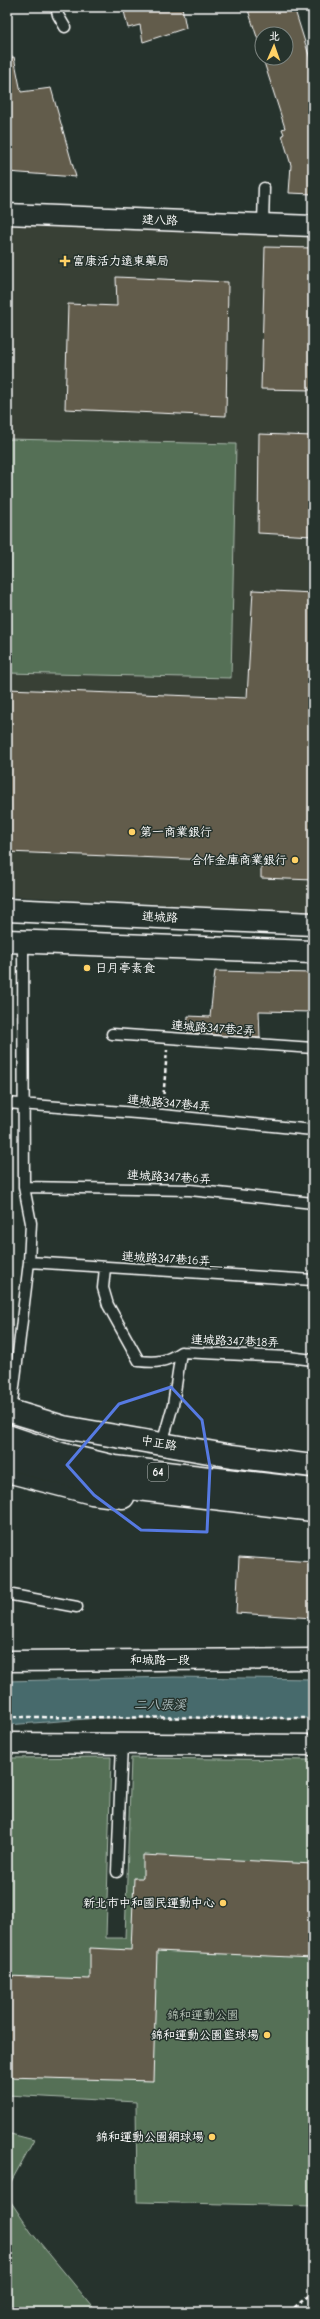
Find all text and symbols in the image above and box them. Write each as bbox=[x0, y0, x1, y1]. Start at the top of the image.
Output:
north arrow bbox=[254, 26, 294, 66]
text: 北 bbox=[269, 30, 280, 43]
street label: 建八路 bbox=[142, 212, 178, 228]
place label: 富康活力遠東藥局 bbox=[73, 254, 169, 268]
marker: 富康活力遠東藥局 bbox=[60, 256, 70, 266]
place label: 第一商業銀行 bbox=[140, 825, 212, 839]
marker: 第一商業銀行 bbox=[127, 827, 137, 837]
place label: 合作金庫商業銀行 bbox=[191, 853, 287, 867]
marker: 合作金庫商業銀行 bbox=[290, 855, 300, 865]
street label: 連城路 bbox=[142, 909, 178, 925]
place label: 日月亭素食 bbox=[95, 961, 155, 975]
marker: 日月亭素食 bbox=[82, 963, 92, 973]
street label: 連城路347巷2弄 bbox=[171, 1018, 255, 1038]
street label: 連城路347巷4弄 bbox=[127, 1092, 211, 1114]
street label: 連城路347巷6弄 bbox=[127, 1168, 211, 1186]
street label: 連城路347巷16弄＿ bbox=[121, 1249, 224, 1269]
street label: 連城路347巷18弄 bbox=[191, 1332, 279, 1350]
street label: 中正路 bbox=[140, 1433, 178, 1453]
road number: 64 bbox=[148, 1463, 168, 1481]
street label: 和城路一段 bbox=[130, 1653, 190, 1667]
water label: 二八張溪 bbox=[134, 1697, 187, 1712]
place label: 新北市中和國民運動中心 bbox=[83, 1896, 215, 1910]
marker: 新北市中和國民運動中心 bbox=[218, 1898, 228, 1908]
park label: 錦和運動公園 bbox=[167, 2008, 239, 2022]
place label: 錦和運動公園籃球場 bbox=[151, 2028, 259, 2042]
marker: 錦和運動公園籃球場 bbox=[262, 2030, 272, 2040]
place label: 錦和運動公園網球場 bbox=[96, 2130, 204, 2144]
marker: 錦和運動公園網球場 bbox=[207, 2132, 217, 2142]

